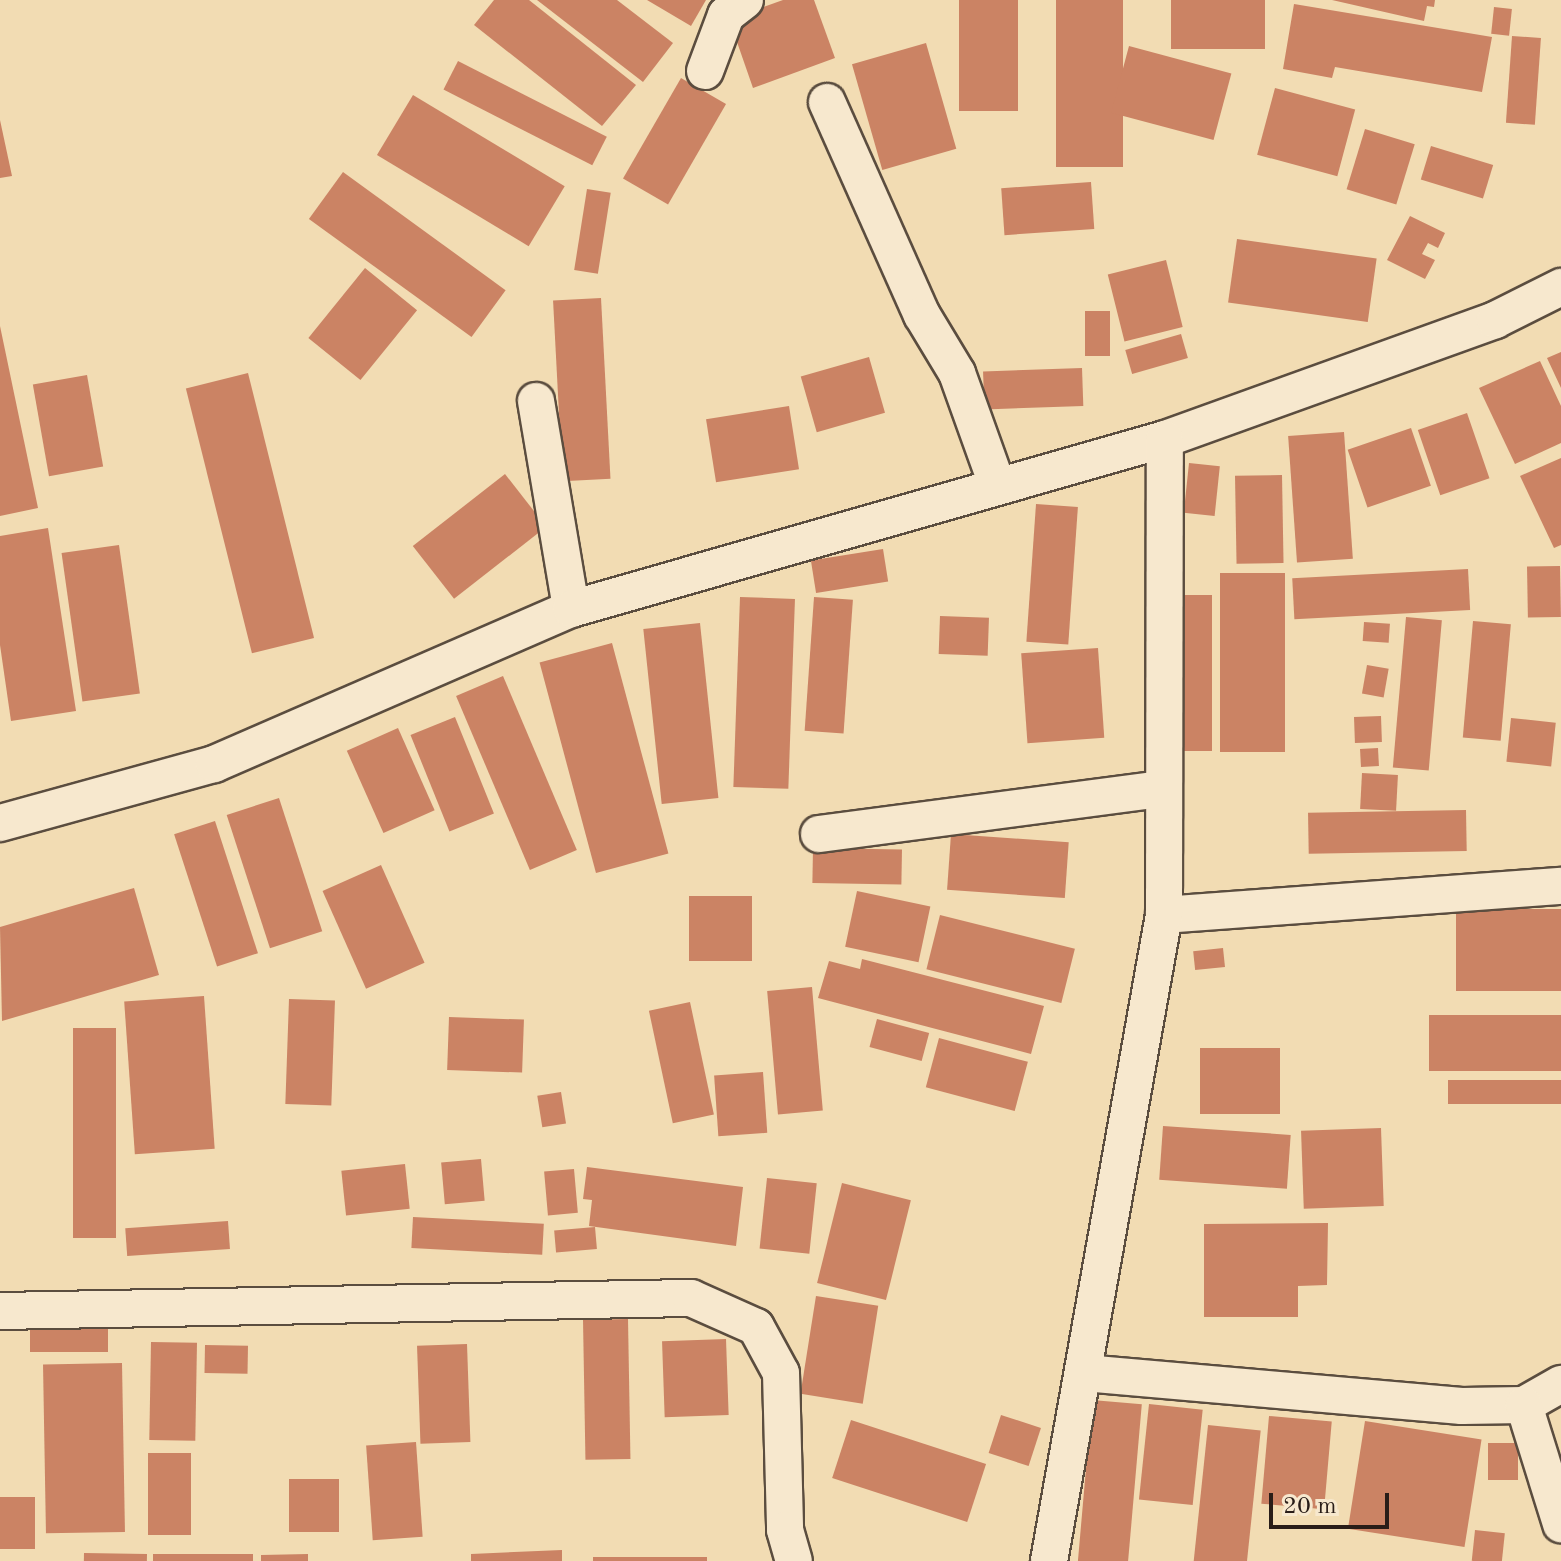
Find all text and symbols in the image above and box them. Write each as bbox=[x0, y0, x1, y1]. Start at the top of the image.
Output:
scale bar bbox=[1273, 1477, 1393, 1527]
text: 20 m bbox=[1283, 1495, 1337, 1519]

